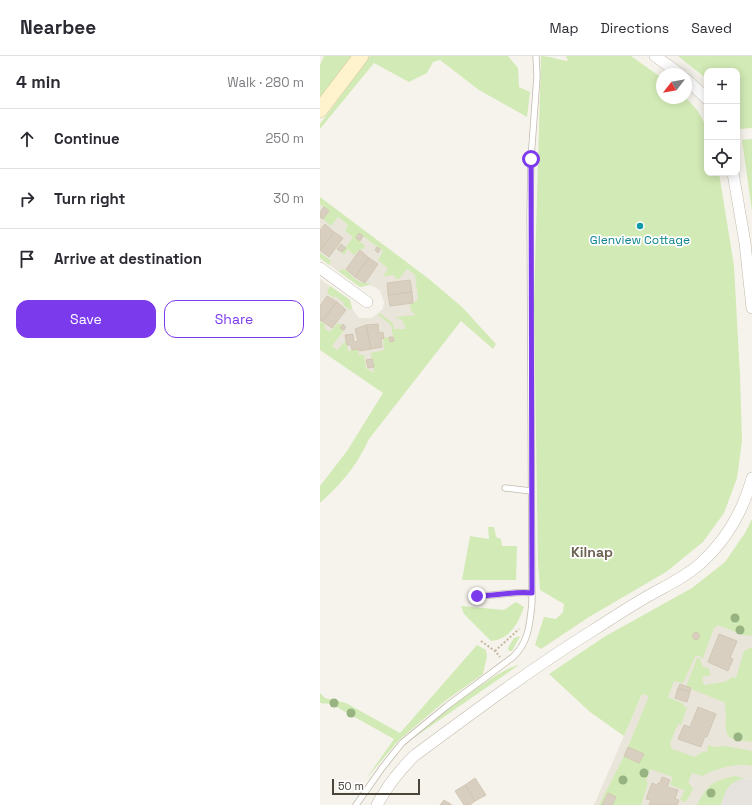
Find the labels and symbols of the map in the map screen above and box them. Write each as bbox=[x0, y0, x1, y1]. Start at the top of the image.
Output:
north arrow bbox=[656, 68, 692, 104]
route start bbox=[522, 150, 540, 168]
marker: Glenview Cottage bbox=[635, 221, 645, 231]
place label: Glenview Cottage bbox=[590, 232, 690, 248]
district label: Kilnap bbox=[571, 543, 613, 561]
route end bbox=[468, 587, 486, 605]
scale bar bbox=[332, 777, 420, 796]

